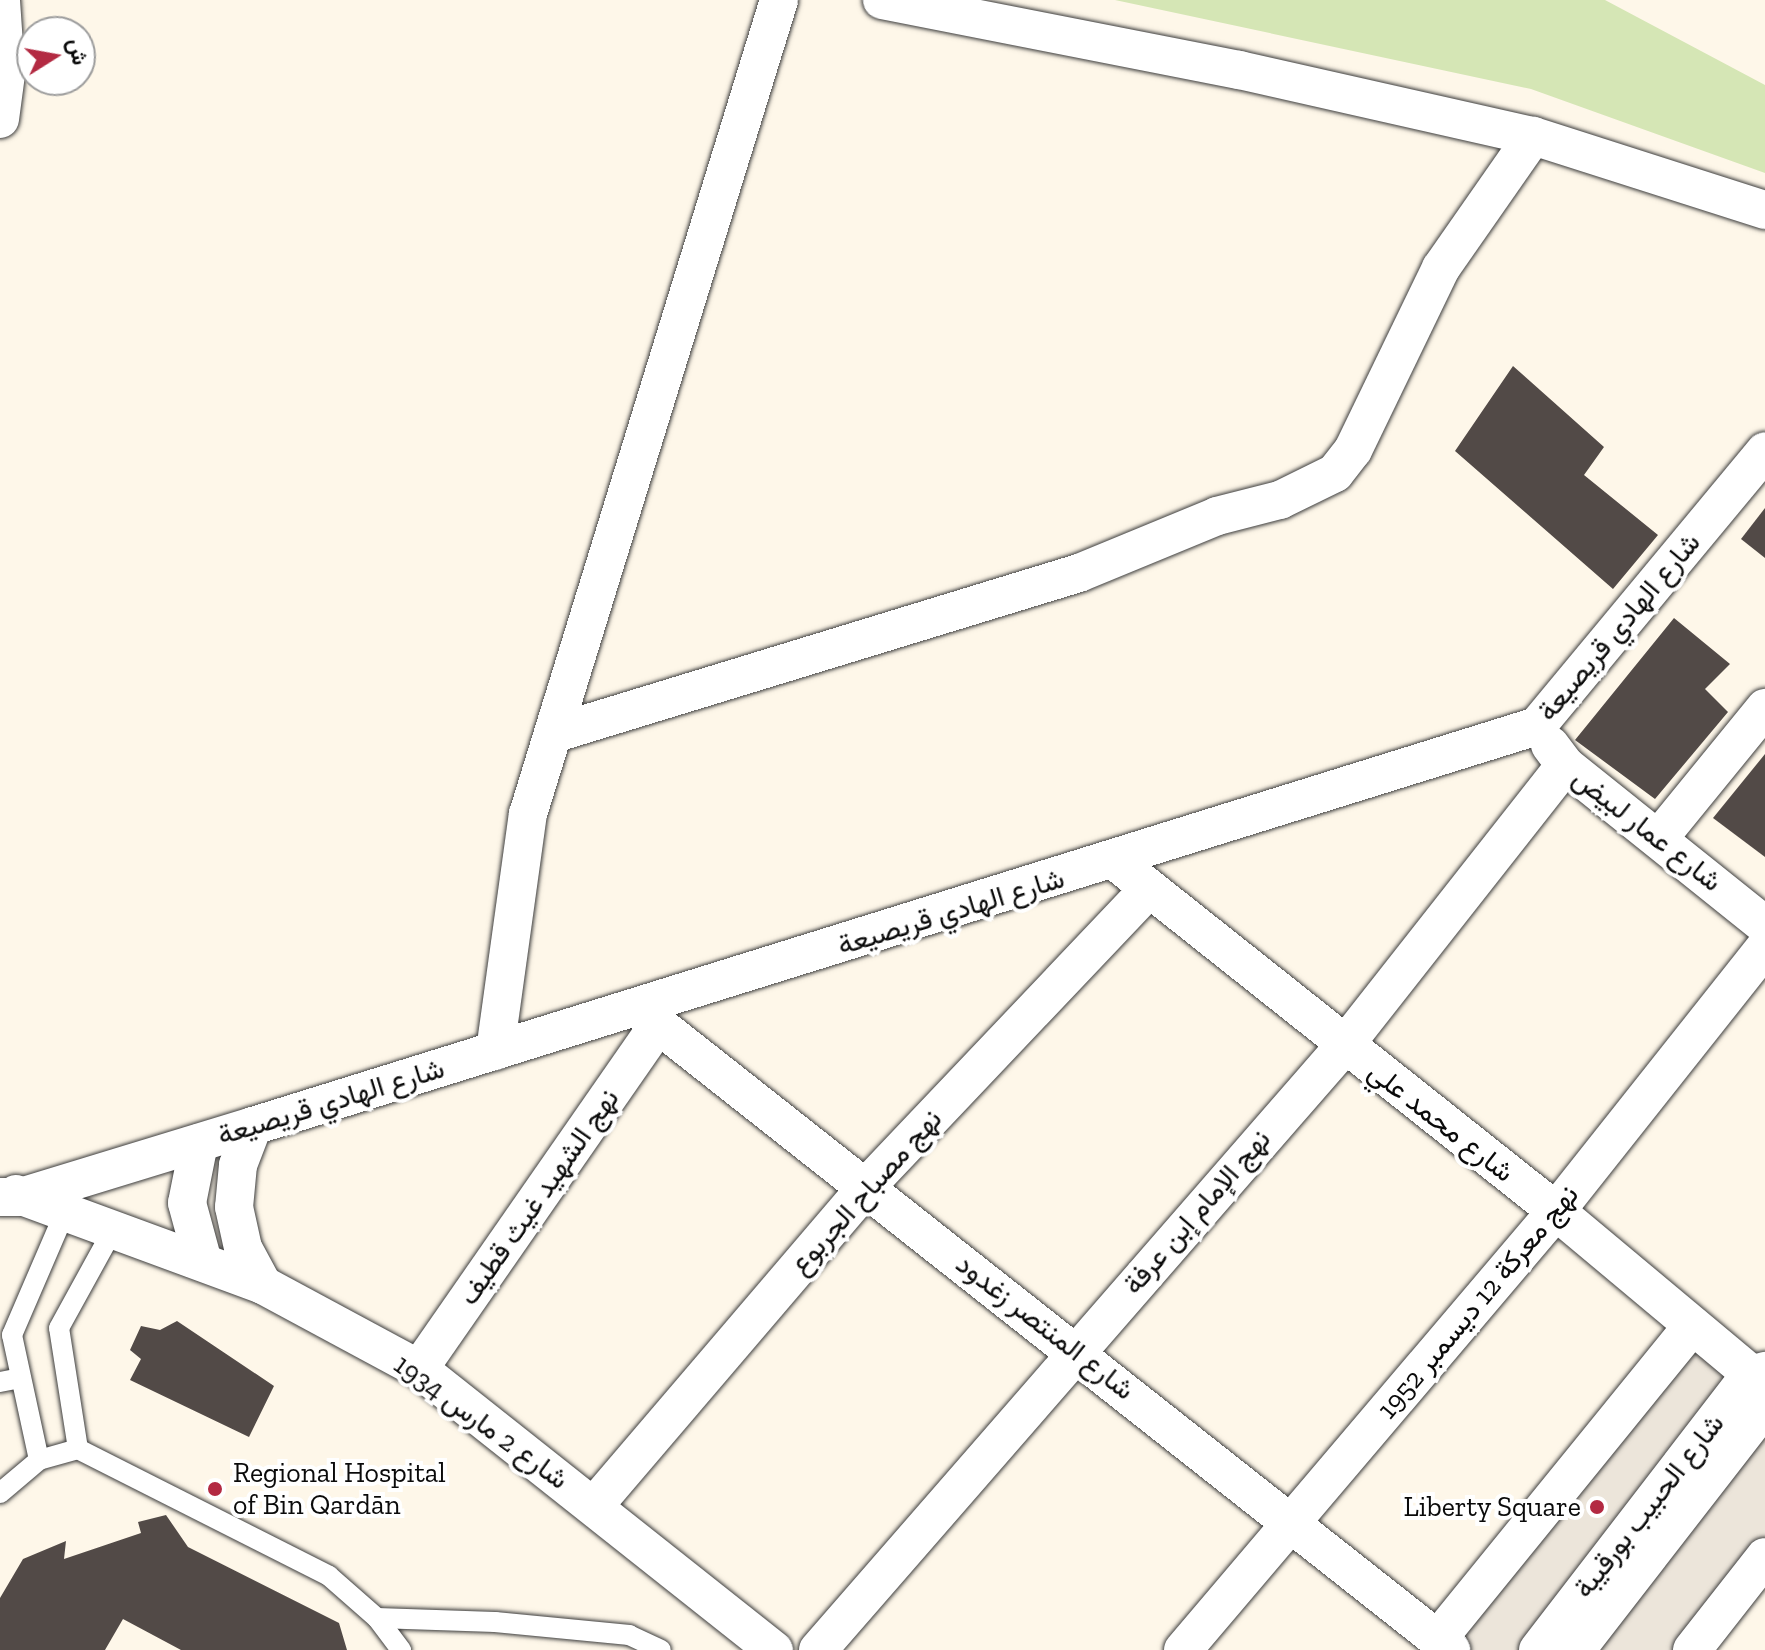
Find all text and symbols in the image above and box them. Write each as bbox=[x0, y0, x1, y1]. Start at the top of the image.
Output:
north arrow bbox=[16, 16, 96, 96]
text: ش bbox=[62, 36, 94, 67]
street label: شارع الهادي قريصيعة bbox=[1531, 526, 1707, 728]
street label: شارع عمار لبيض bbox=[1566, 761, 1728, 899]
street label: شارع الهادي قريصيعة bbox=[834, 862, 1068, 962]
street label: شارع الهادي قريصيعة bbox=[214, 1052, 448, 1152]
street label: شارع محمد علي bbox=[1361, 1055, 1521, 1189]
street label: نهج الشهيد غيث قطيف bbox=[452, 1082, 626, 1312]
street label: نهج مصباح الجربوع bbox=[783, 1103, 949, 1281]
street label: نهج الإمام إبن عرفة bbox=[1116, 1123, 1278, 1301]
street label: نهج معركة 12 ديسمبر 1952 bbox=[1370, 1178, 1586, 1426]
street label: شارع المنتصر زغدود bbox=[949, 1247, 1141, 1407]
street label: شارع 2 مارس 1934 bbox=[387, 1348, 575, 1496]
street label: شارع الحبيب بورقيبة bbox=[1567, 1407, 1731, 1605]
place label: Regional Hospital of Bin Qardān bbox=[233, 1456, 446, 1522]
marker: Regional Hospital of Bin Qardān bbox=[204, 1478, 226, 1500]
place label: Liberty Square bbox=[1403, 1490, 1581, 1524]
marker: Liberty Square bbox=[1588, 1498, 1606, 1516]

